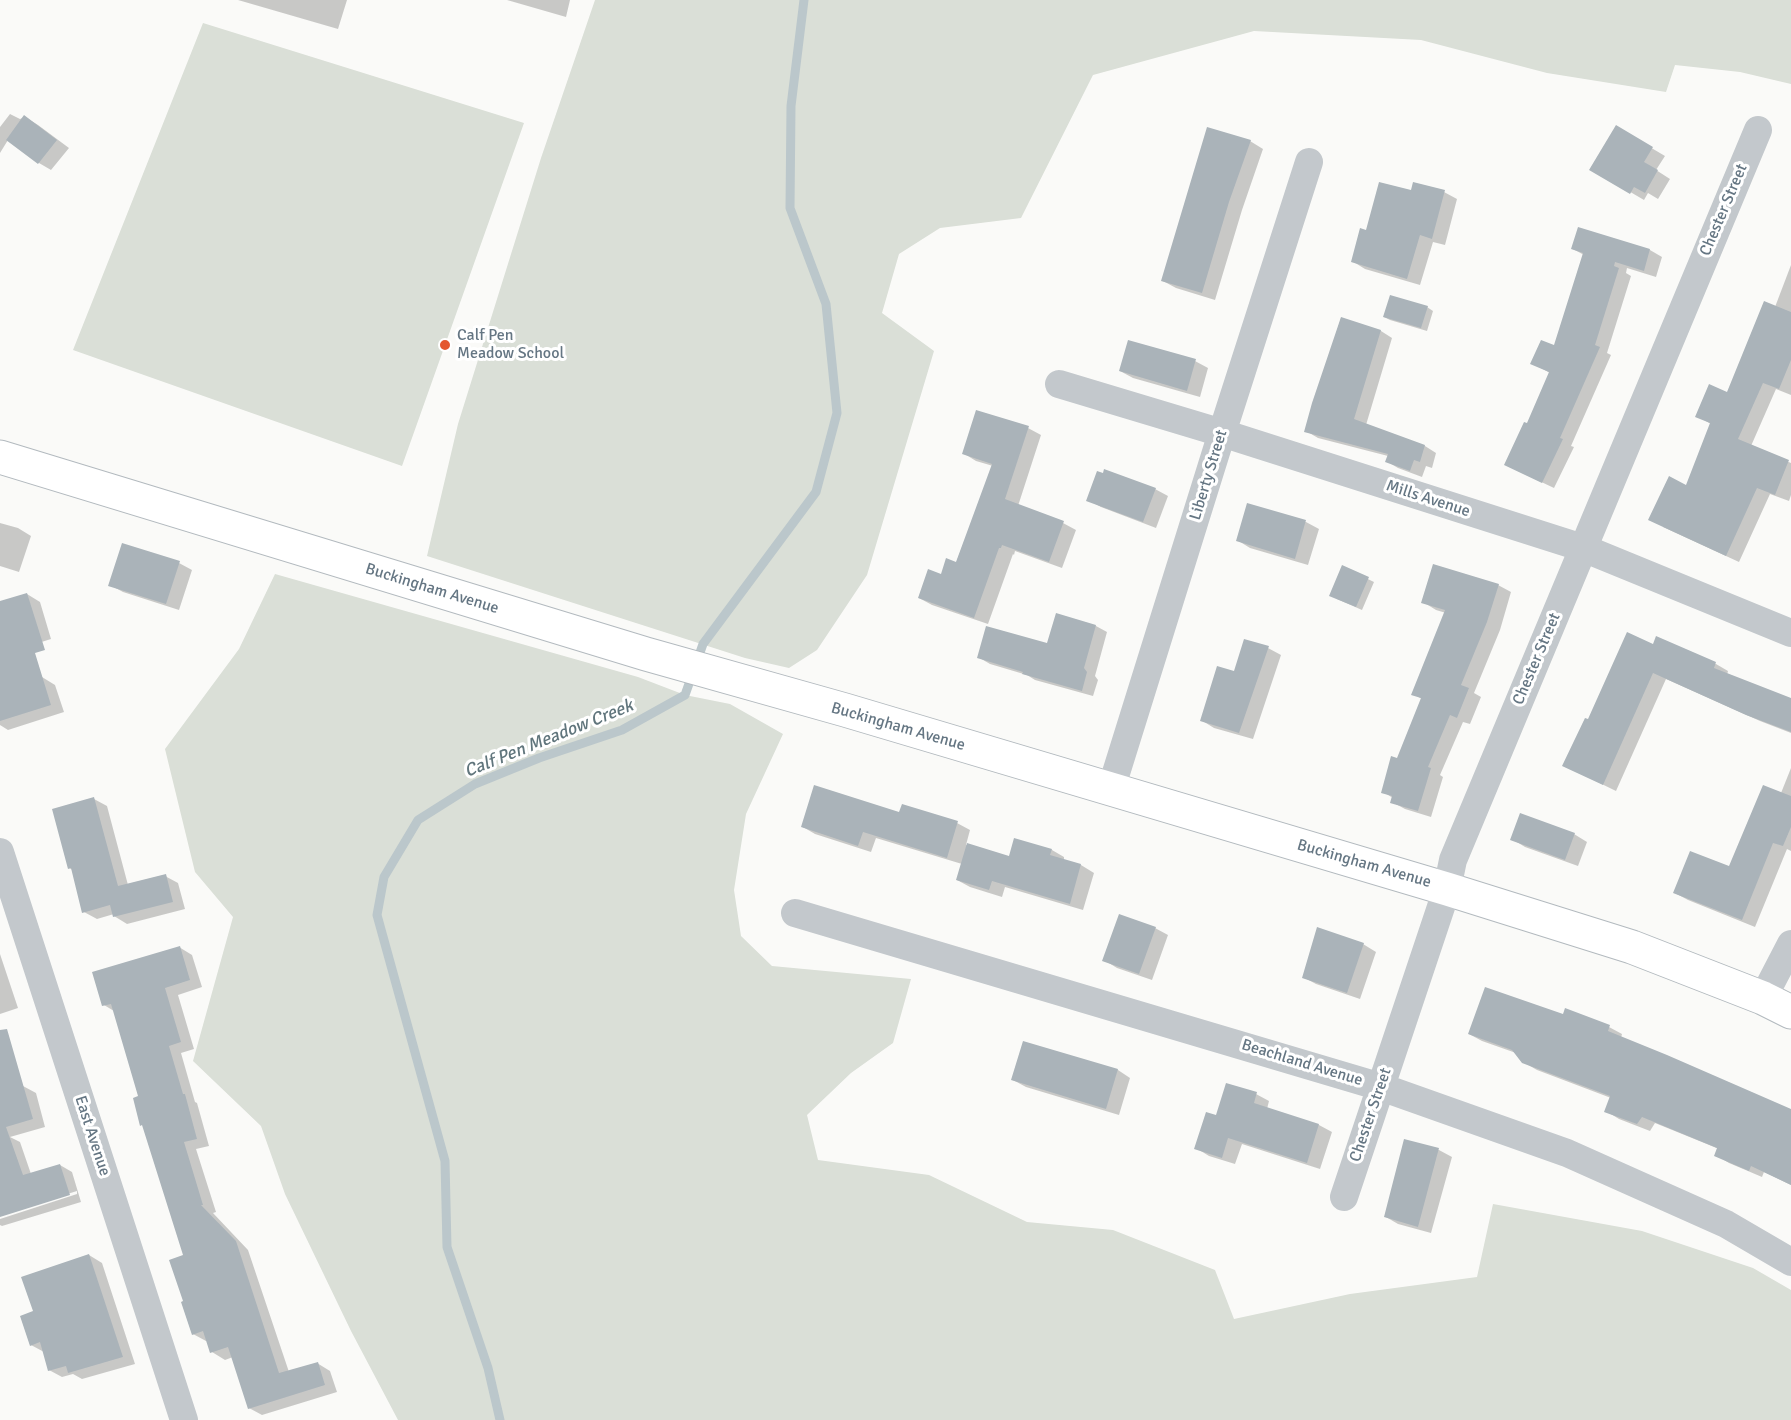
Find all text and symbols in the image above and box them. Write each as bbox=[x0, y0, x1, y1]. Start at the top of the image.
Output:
street label: Chester Street bbox=[1696, 161, 1752, 259]
place label: Calf Pen Meadow School bbox=[457, 326, 564, 364]
marker: Calf Pen Meadow School bbox=[438, 338, 452, 352]
street label: Liberty Street bbox=[1186, 428, 1232, 522]
street label: Mills Avenue bbox=[1384, 476, 1472, 522]
street label: Buckingham Avenue bbox=[363, 560, 501, 618]
street label: Chester Street bbox=[1509, 610, 1565, 708]
water label: Calf Pen Meadow Creek bbox=[461, 695, 637, 783]
street label: Buckingham Avenue bbox=[829, 699, 967, 755]
street label: Buckingham Avenue bbox=[1295, 836, 1433, 892]
street label: Beachland Avenue bbox=[1239, 1035, 1365, 1091]
street label: Chester Street bbox=[1346, 1066, 1396, 1164]
street label: East Avenue bbox=[70, 1093, 114, 1179]

